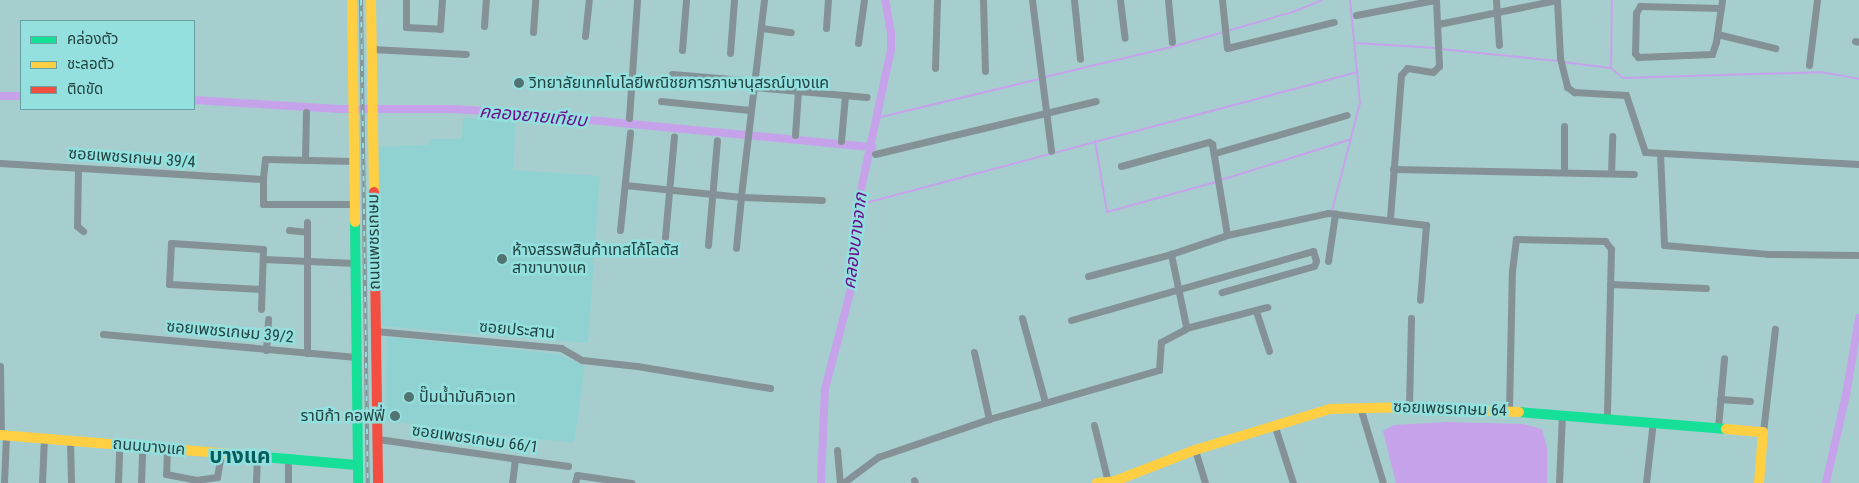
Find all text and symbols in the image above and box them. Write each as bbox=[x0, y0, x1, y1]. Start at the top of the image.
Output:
legend bbox=[20, 20, 195, 110]
text: คล่องตัว bbox=[67, 30, 118, 48]
text: ชะลอตัว bbox=[67, 55, 114, 73]
place label: วิทยาลัยเทคโนโลยีพณิชยการภาษานุสรณ์บางแค bbox=[529, 73, 829, 93]
marker: วิทยาลัยเทคโนโลยีพณิชยการภาษานุสรณ์บางแค bbox=[513, 77, 525, 89]
text: ติดขัด bbox=[67, 80, 103, 98]
water label: คลองยายเทียบ bbox=[478, 101, 588, 131]
street label: ซอยเพชรเกษม 39/4 bbox=[68, 144, 196, 172]
water label: คลองบางจาก bbox=[838, 192, 872, 290]
street label: ถนนเพชรเกษม bbox=[364, 194, 384, 290]
place label: ห้างสรรพสินค้าเทสโก้โลตัส สาขาบางแค bbox=[512, 240, 679, 278]
marker: ห้างสรรพสินค้าเทสโก้โลตัส สาขาบางแค bbox=[496, 253, 508, 265]
street label: ซอยเพชรเกษม 39/2 bbox=[166, 317, 294, 347]
street label: ซอยประสาน bbox=[478, 317, 556, 343]
place label: ปั๊มน้ำมันคิวเอท bbox=[419, 387, 516, 407]
marker: ปั๊มน้ำมันคิวเอท bbox=[403, 391, 415, 403]
street label: ซอยเพชรเกษม 64 bbox=[1393, 397, 1507, 421]
place label: ราบิก้า คอฟฟี่ bbox=[300, 406, 385, 426]
marker: ราบิก้า คอฟฟี่ bbox=[389, 410, 401, 422]
street label: ซอยเพชรเกษม 66/1 bbox=[411, 421, 539, 457]
street label: ถนนบางแค bbox=[112, 434, 186, 460]
district label: บางแค bbox=[209, 443, 271, 469]

